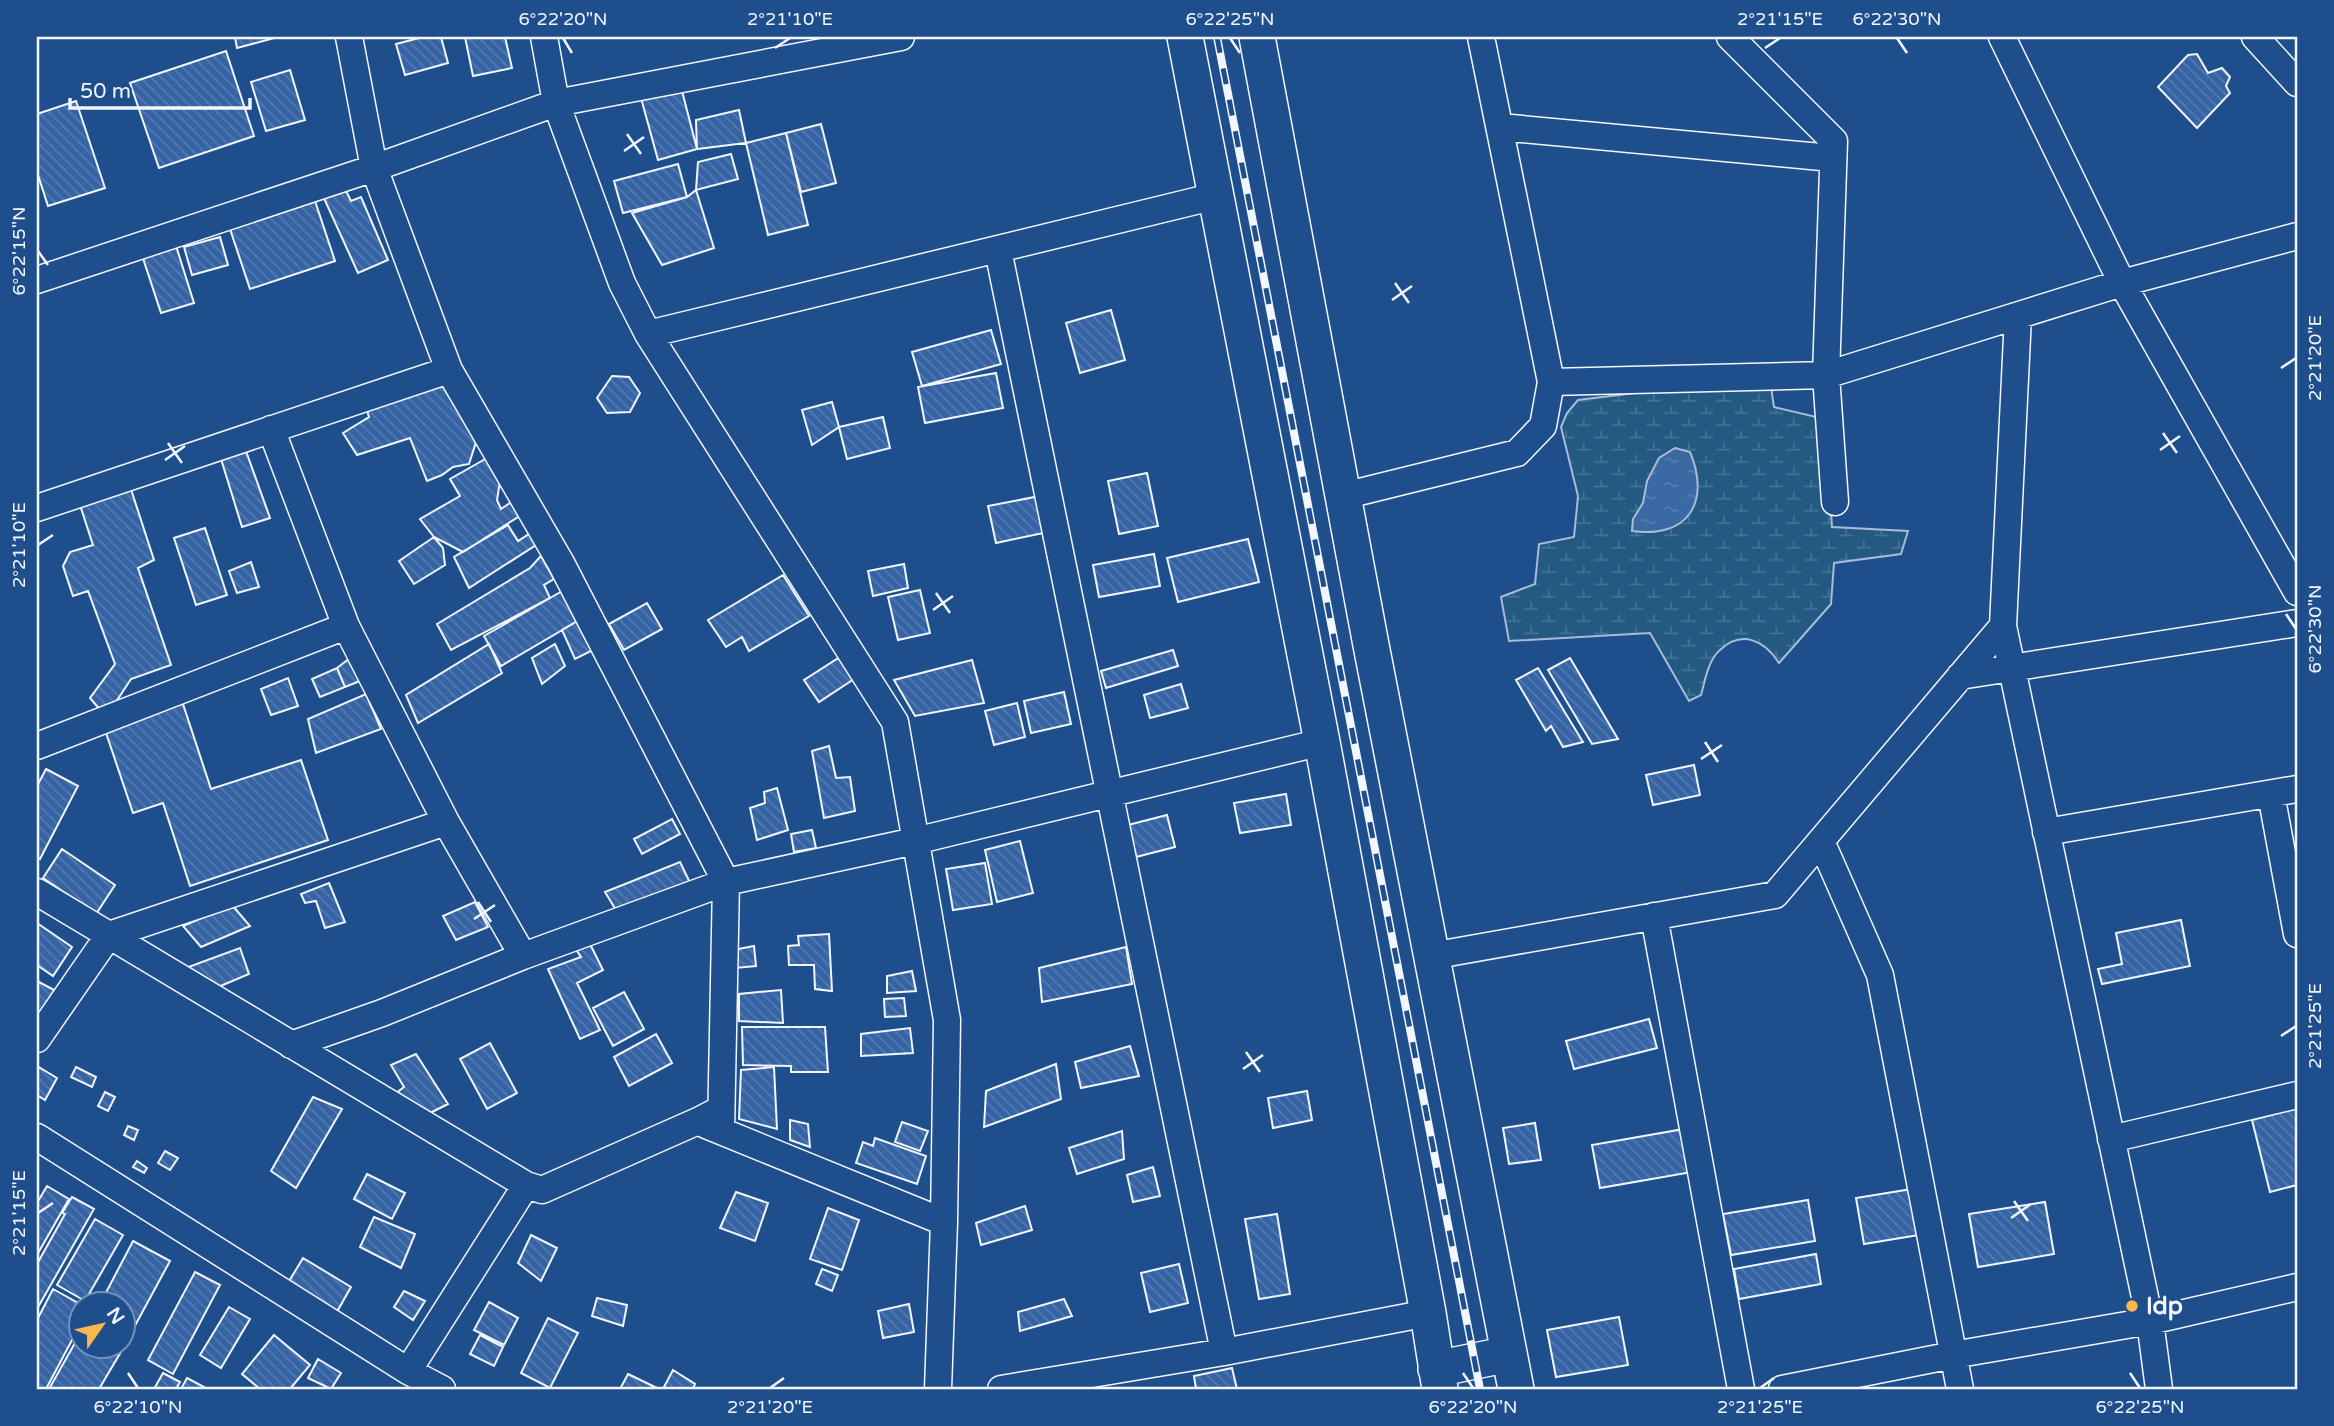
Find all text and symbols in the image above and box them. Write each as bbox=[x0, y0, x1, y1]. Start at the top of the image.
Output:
text: 6°22'20"N bbox=[519, 8, 608, 30]
text: 2°21'10"E bbox=[747, 8, 833, 30]
text: 6°22'25"N bbox=[1186, 8, 1275, 30]
text: 2°21'15"E bbox=[1737, 8, 1823, 30]
text: 6°22'30"N bbox=[1853, 8, 1942, 30]
scale bar bbox=[70, 66, 250, 110]
text: 50 m bbox=[80, 79, 131, 104]
text: 6°22'15"N bbox=[8, 207, 30, 296]
text: 2°21'20"E bbox=[2304, 315, 2326, 401]
text: 2°21'10"E bbox=[8, 502, 30, 588]
text: 6°22'30"N bbox=[2304, 585, 2326, 674]
text: 2°21'25"E bbox=[2304, 983, 2326, 1069]
text: 2°21'15"E bbox=[8, 1170, 30, 1256]
north arrow bbox=[66, 1290, 136, 1360]
place label: Idp bbox=[2146, 1292, 2183, 1321]
marker: Idp bbox=[2124, 1298, 2140, 1314]
text: N bbox=[102, 1304, 129, 1329]
text: 6°22'10"N bbox=[94, 1396, 183, 1418]
text: 2°21'20"E bbox=[727, 1396, 813, 1418]
text: 6°22'20"N bbox=[1429, 1396, 1518, 1418]
text: 2°21'25"E bbox=[1717, 1396, 1803, 1418]
text: 6°22'25"N bbox=[2096, 1396, 2185, 1418]

